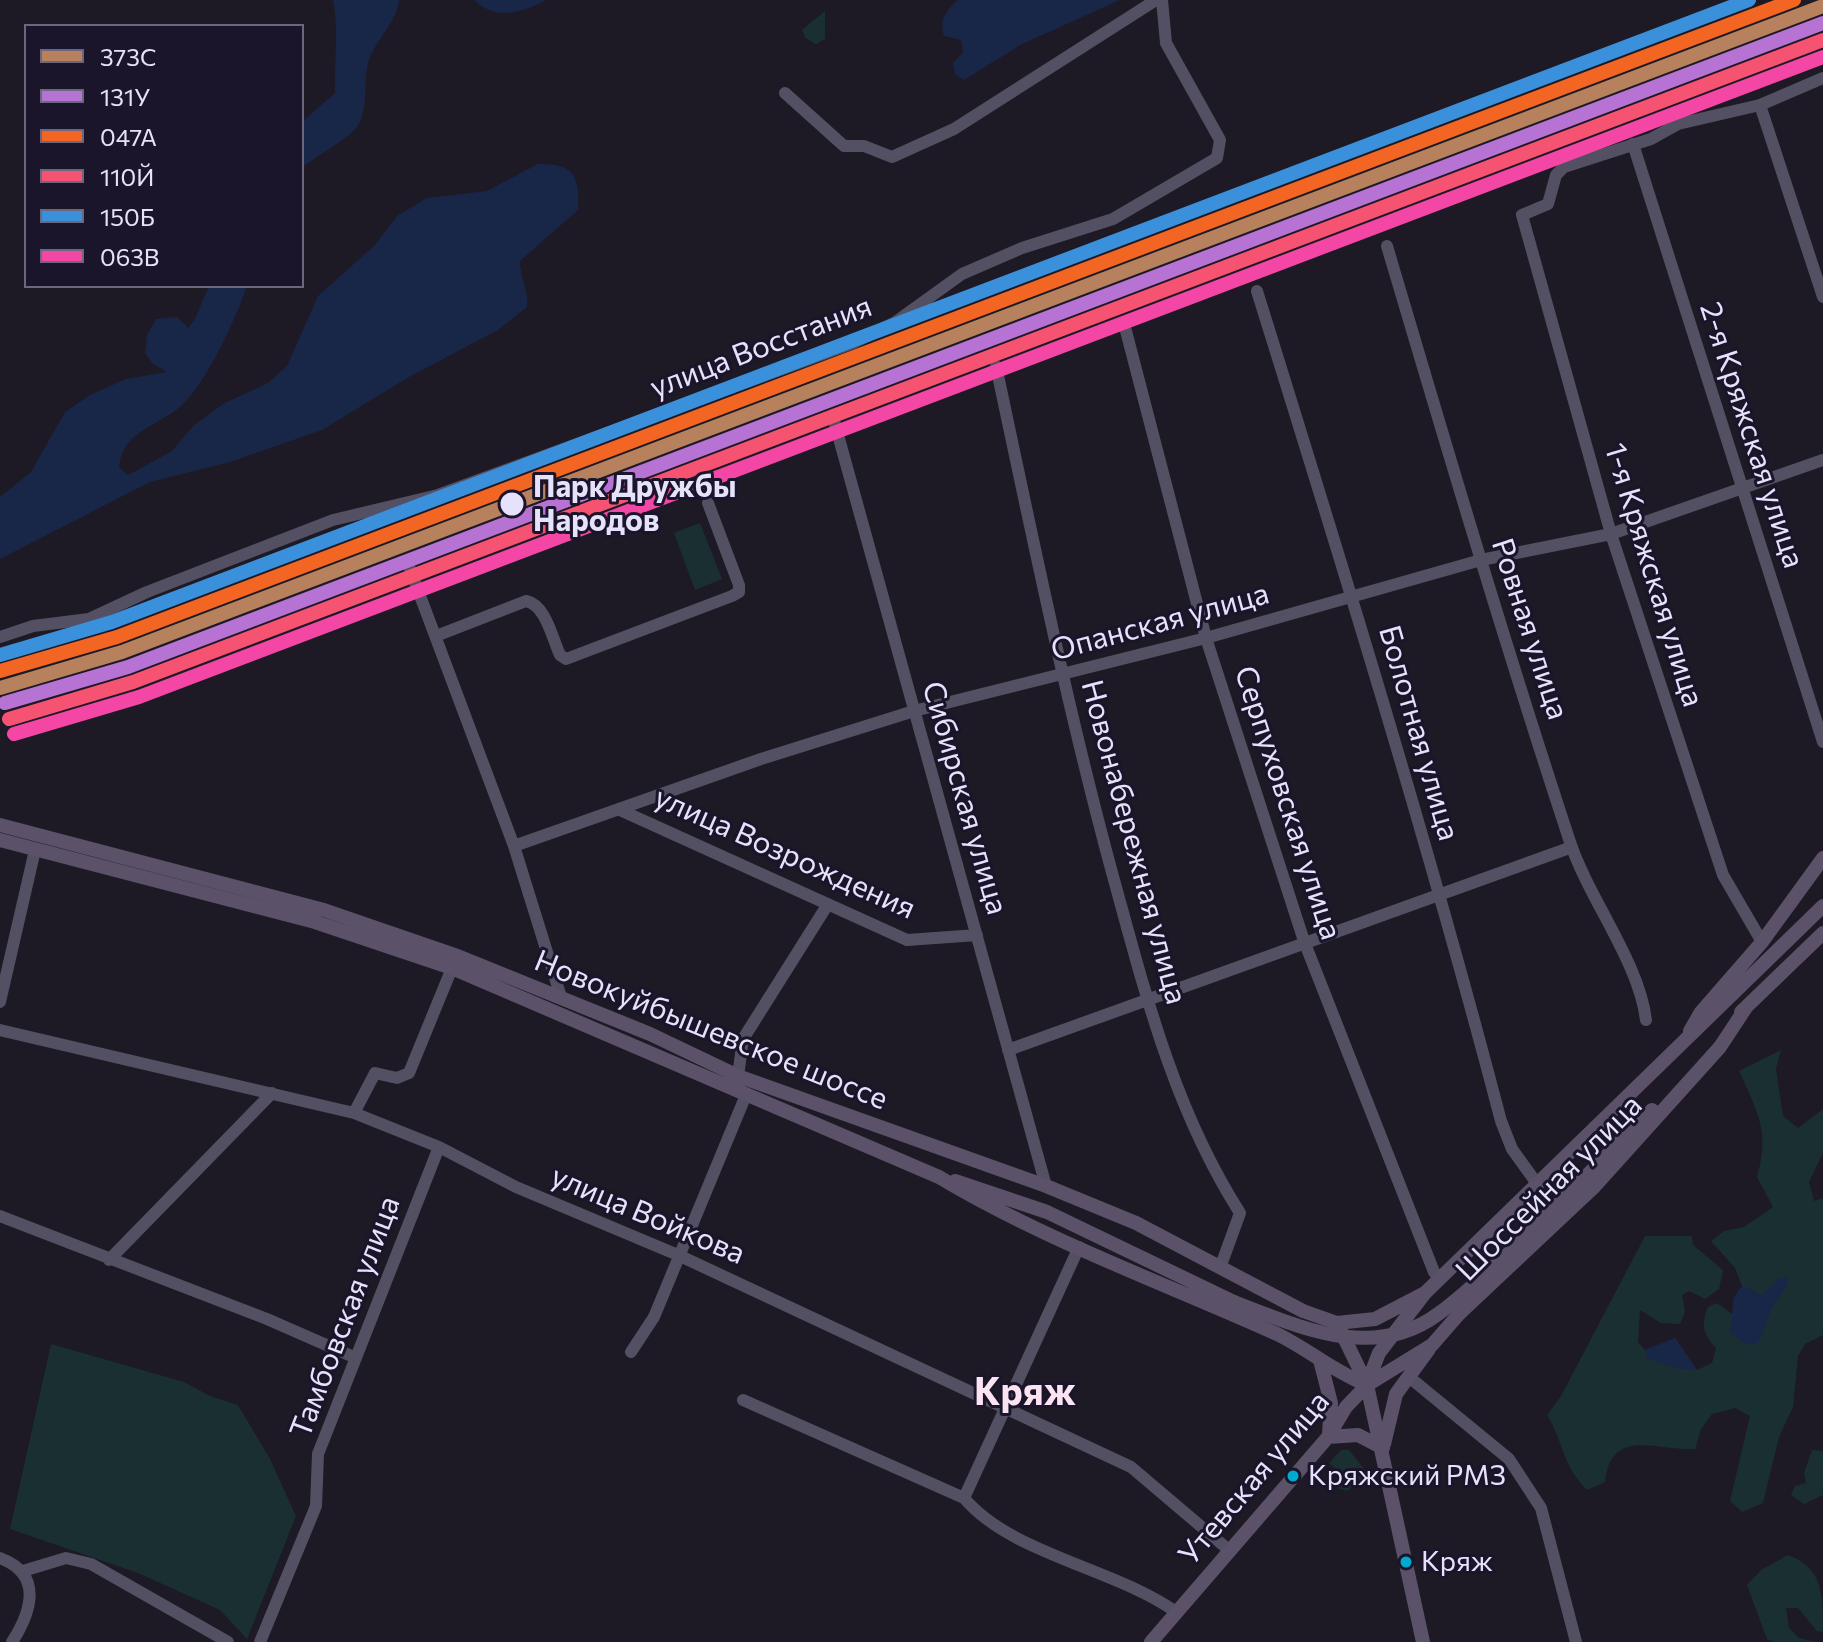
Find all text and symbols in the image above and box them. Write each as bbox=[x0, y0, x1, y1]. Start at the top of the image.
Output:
legend bbox=[24, 24, 304, 288]
text: 373C bbox=[100, 42, 156, 71]
text: 131У bbox=[100, 82, 150, 111]
text: 047А bbox=[100, 122, 157, 151]
text: 110Й bbox=[100, 162, 154, 191]
text: 150Б bbox=[100, 202, 155, 231]
text: 063В bbox=[100, 242, 159, 271]
street label: улица Восстания bbox=[645, 288, 877, 406]
street label: 2-я Кряжская улица bbox=[1692, 298, 1812, 572]
street label: 1-я Кряжская улица bbox=[1597, 439, 1711, 711]
place label: Парк Дружбы Народов bbox=[533, 469, 736, 540]
marker: Парк Дружбы Народов bbox=[498, 490, 526, 518]
street label: Ровная улица bbox=[1484, 534, 1576, 724]
street label: Опанская улица bbox=[1047, 576, 1273, 668]
street label: Болотная улица bbox=[1371, 621, 1467, 845]
street label: Серпуховская улица bbox=[1227, 662, 1349, 944]
street label: Новонабережная улица bbox=[1073, 676, 1195, 1008]
street label: Сибирская улица bbox=[915, 677, 1015, 919]
street label: улица Возрождения bbox=[649, 779, 921, 927]
street label: Новокуйбышевское шоссе bbox=[529, 943, 893, 1117]
street label: Шоссейная улица bbox=[1449, 1088, 1649, 1288]
street label: улица Войкова bbox=[546, 1158, 750, 1272]
street label: Тамбовская улица bbox=[282, 1191, 408, 1443]
district label: Кряж bbox=[974, 1369, 1076, 1415]
street label: Утевская улица bbox=[1171, 1384, 1337, 1572]
place label: Кряжский РМЗ bbox=[1308, 1459, 1506, 1493]
marker: Кряжский РМЗ bbox=[1285, 1468, 1301, 1484]
place label: Кряж bbox=[1421, 1545, 1493, 1579]
marker: Кряж bbox=[1398, 1554, 1414, 1570]

